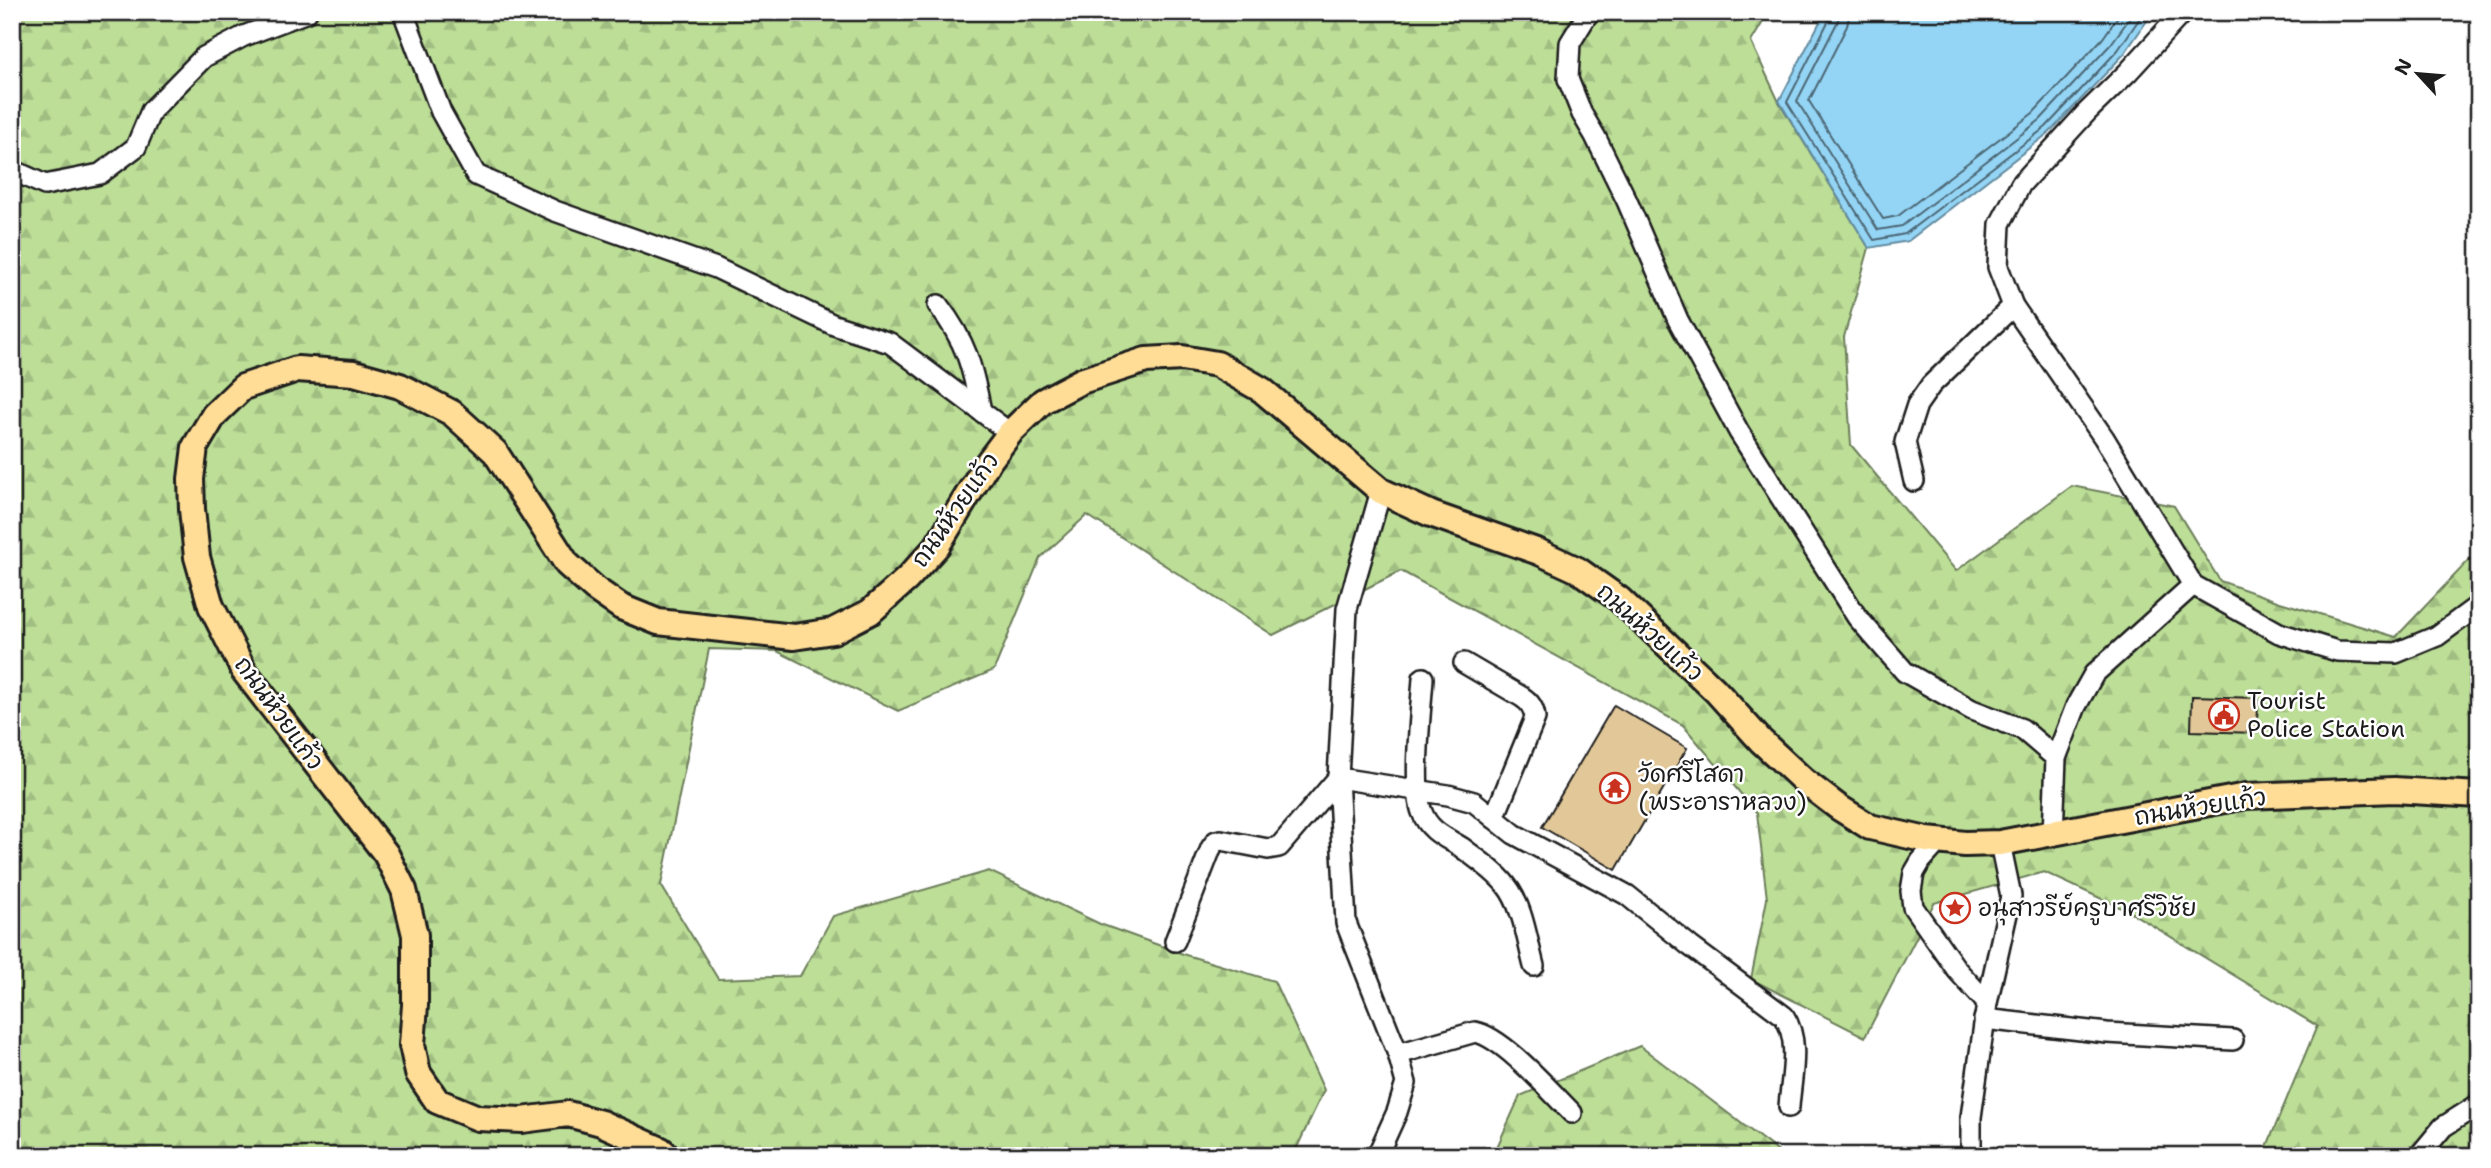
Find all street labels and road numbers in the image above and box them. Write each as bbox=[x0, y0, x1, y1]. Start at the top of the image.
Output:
street label: ถนนห้วยแก้ว bbox=[904, 446, 1006, 574]
street label: ถนนห้วยแก้ว bbox=[1590, 576, 1710, 688]
street label: ถนนห้วยแก้ว bbox=[227, 650, 331, 776]
street label: ถนนห้วยแก้ว bbox=[2132, 781, 2268, 833]

